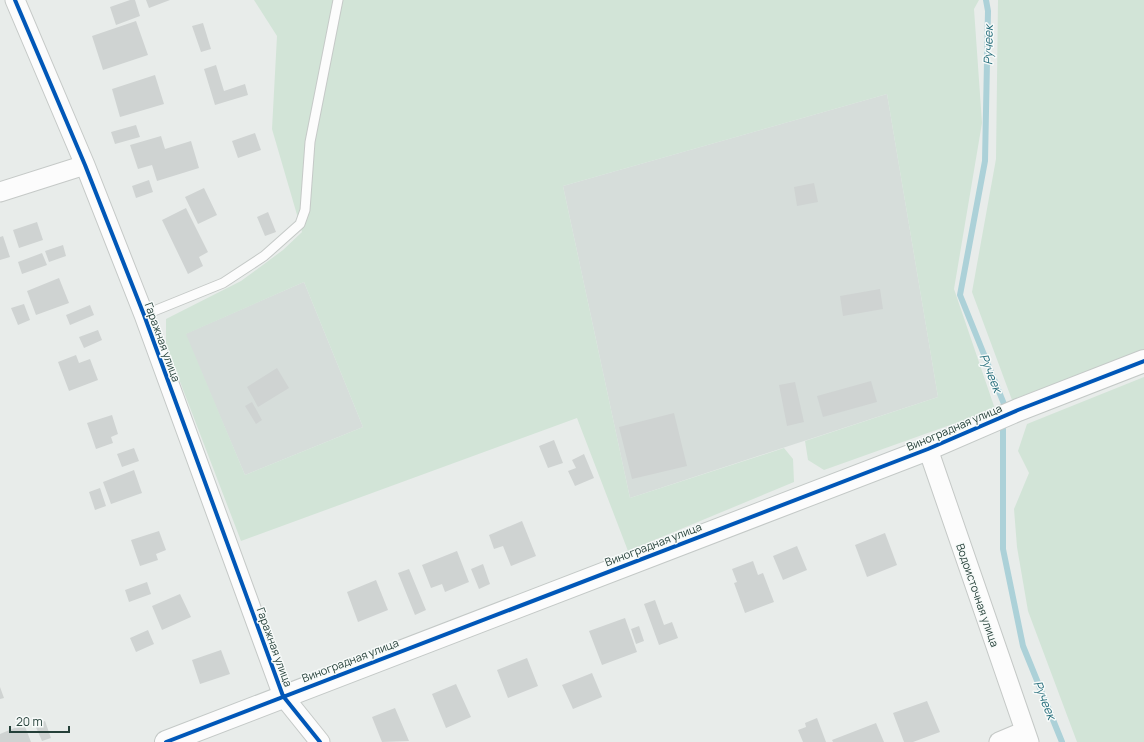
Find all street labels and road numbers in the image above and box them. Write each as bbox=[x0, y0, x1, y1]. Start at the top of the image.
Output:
street label: Гаражная улица bbox=[142, 300, 184, 384]
street label: Виноградная улица bbox=[904, 400, 1004, 454]
street label: Виноградная улица bbox=[603, 519, 703, 569]
street label: Водоисточная улица bbox=[953, 541, 1003, 649]
street label: Гаражная улица bbox=[254, 605, 296, 689]
street label: Виноградная улица bbox=[300, 635, 400, 685]

